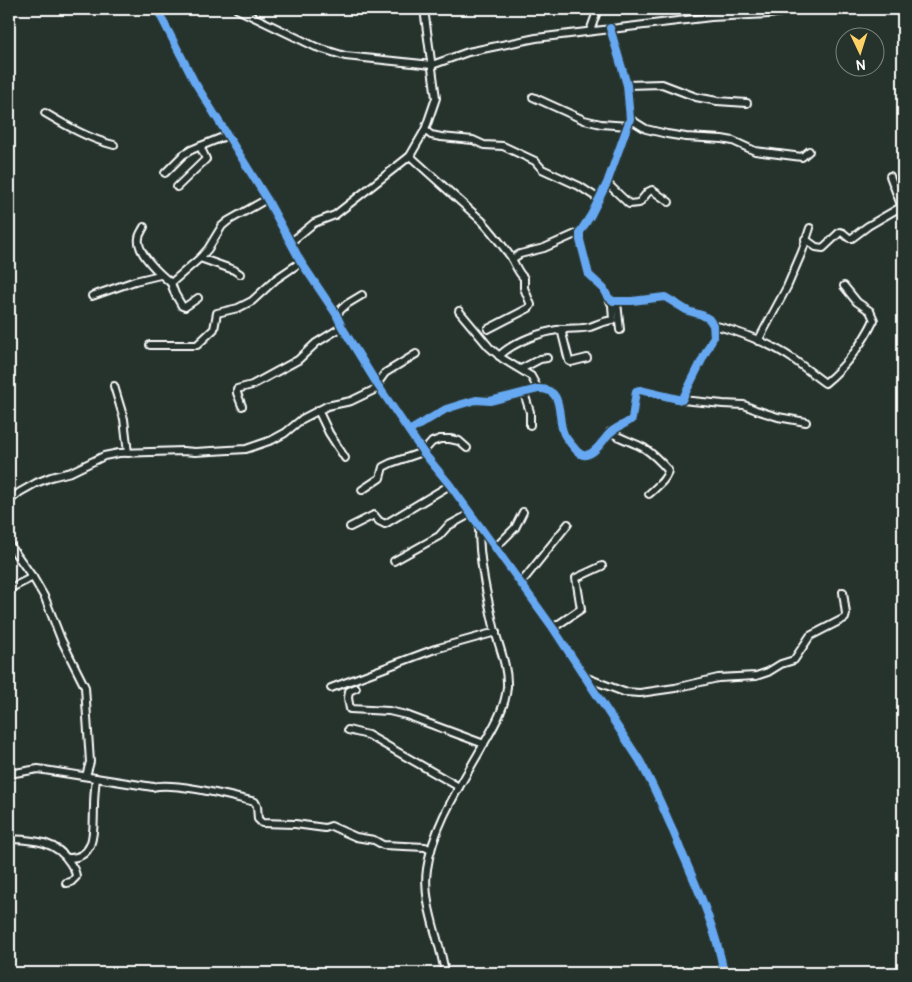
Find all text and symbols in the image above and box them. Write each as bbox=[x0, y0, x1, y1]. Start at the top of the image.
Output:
north arrow bbox=[834, 28, 884, 78]
text: N bbox=[856, 56, 866, 73]

